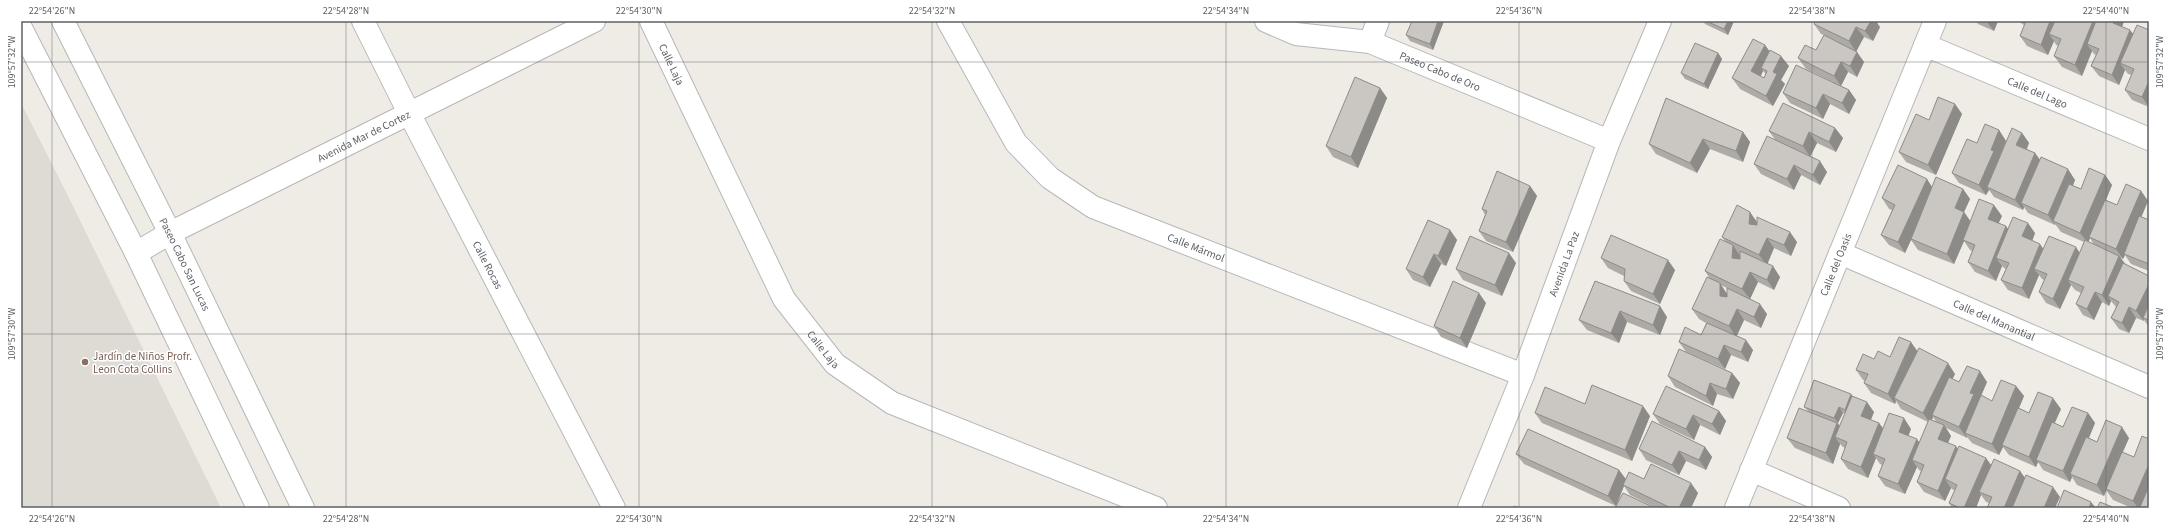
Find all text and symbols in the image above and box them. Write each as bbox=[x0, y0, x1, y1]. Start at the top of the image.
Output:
text: 22°54'26"N bbox=[29, 4, 75, 18]
text: 22°54'28"N bbox=[323, 4, 369, 18]
text: 22°54'30"N bbox=[616, 4, 662, 18]
text: 22°54'32"N bbox=[909, 4, 955, 18]
text: 22°54'34"N bbox=[1203, 4, 1249, 18]
text: 22°54'36"N bbox=[1496, 4, 1542, 18]
text: 22°54'38"N bbox=[1789, 4, 1835, 18]
text: 22°54'40"N bbox=[2083, 4, 2129, 18]
text: 109°57'32"W bbox=[5, 36, 19, 88]
text: 109°57'32"W bbox=[2153, 36, 2167, 88]
street label: Calle Laja bbox=[655, 41, 688, 88]
street label: Paseo Cabo de Oro bbox=[1397, 48, 1483, 95]
street label: Calle del Lago bbox=[2005, 73, 2070, 112]
street label: Avenida Mar de Cortez bbox=[315, 106, 413, 166]
street label: Paseo Cabo San Lucas bbox=[156, 215, 214, 313]
street label: Calle Mármol bbox=[1165, 229, 1227, 265]
street label: Avenida La Paz bbox=[1545, 229, 1583, 298]
street label: Calle del Oasis bbox=[1816, 231, 1855, 298]
street label: Calle Rocas bbox=[469, 238, 507, 292]
street label: Calle del Manantial bbox=[1951, 296, 2038, 344]
text: 109°57'30"W bbox=[5, 308, 19, 360]
text: 109°57'30"W bbox=[2153, 308, 2167, 360]
street label: Calle Laja bbox=[804, 327, 842, 372]
place label: Jardín de Niños Profr. Leon Cota Collins bbox=[93, 349, 192, 377]
marker: Jardín de Niños Profr. Leon Cota Collins bbox=[80, 357, 90, 367]
text: 22°54'26"N bbox=[29, 512, 75, 526]
text: 22°54'28"N bbox=[323, 512, 369, 526]
text: 22°54'30"N bbox=[616, 512, 662, 526]
text: 22°54'32"N bbox=[909, 512, 955, 526]
text: 22°54'34"N bbox=[1203, 512, 1249, 526]
text: 22°54'36"N bbox=[1496, 512, 1542, 526]
text: 22°54'38"N bbox=[1789, 512, 1835, 526]
text: 22°54'40"N bbox=[2083, 512, 2129, 526]

